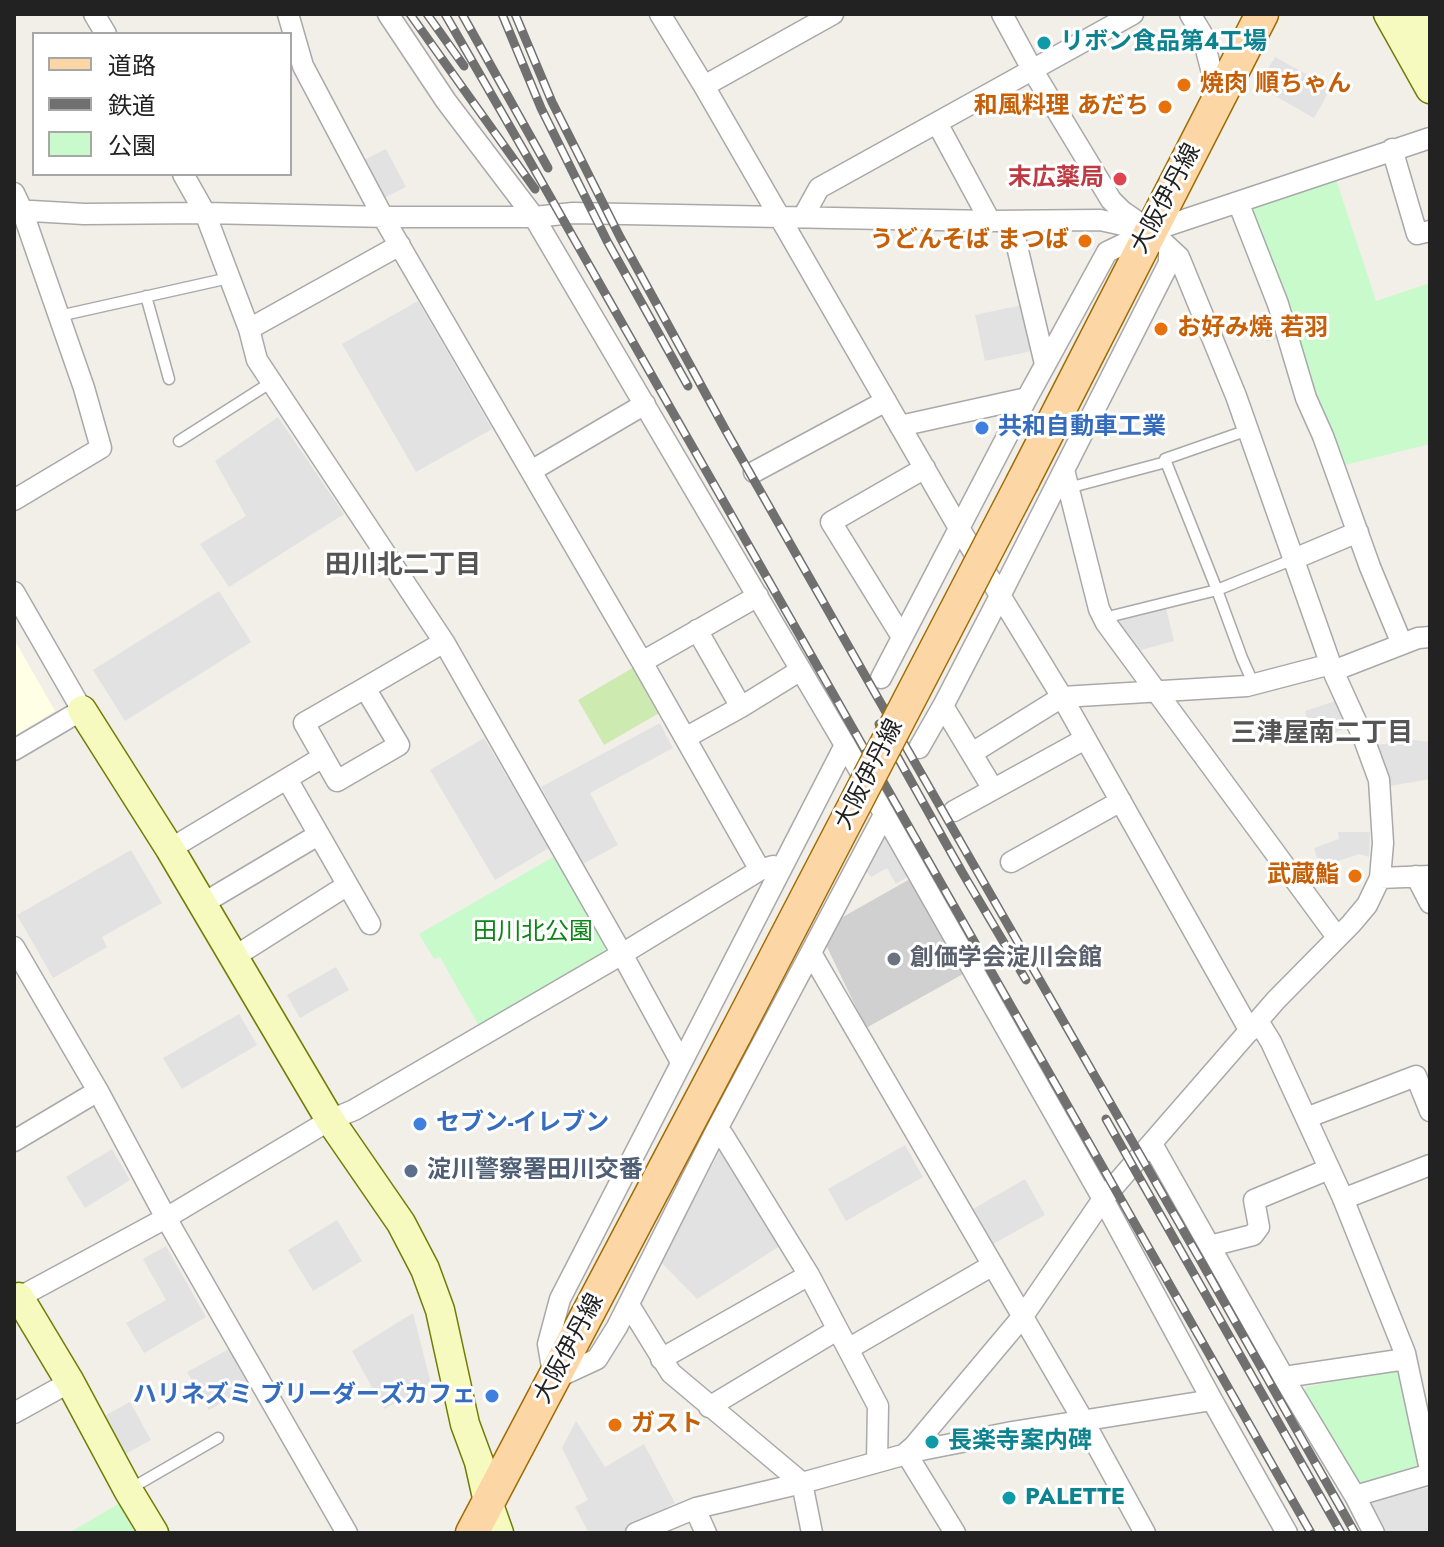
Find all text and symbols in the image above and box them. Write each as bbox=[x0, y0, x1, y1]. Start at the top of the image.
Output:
place label: リボン食品第４工場 bbox=[1060, 29, 1267, 57]
legend bbox=[32, 32, 292, 176]
marker: リボン食品第４工場 bbox=[1035, 34, 1053, 52]
text: 道路 bbox=[108, 48, 156, 83]
place label: 焼肉 順ちゃん bbox=[1200, 71, 1351, 99]
marker: 焼肉 順ちゃん bbox=[1175, 76, 1193, 94]
text: 鉄道 bbox=[108, 88, 156, 123]
place label: 和風料理 あだち bbox=[974, 93, 1149, 121]
marker: 和風料理 あだち bbox=[1156, 98, 1174, 116]
text: 公園 bbox=[108, 128, 156, 163]
street label: 大阪伊丹線 bbox=[1126, 139, 1208, 259]
place label: 末広薬局 bbox=[1008, 165, 1104, 193]
marker: 末広薬局 bbox=[1111, 170, 1129, 188]
place label: うどんそば まつば bbox=[870, 227, 1069, 255]
marker: うどんそば まつば bbox=[1076, 232, 1094, 250]
place label: お好み焼 若羽 bbox=[1177, 315, 1328, 343]
marker: お好み焼 若羽 bbox=[1152, 320, 1170, 338]
place label: 共和自動車工業 bbox=[998, 414, 1166, 442]
marker: 共和自動車工業 bbox=[973, 419, 991, 437]
district label: 田川北二丁目 bbox=[325, 551, 481, 583]
street label: 大阪伊丹線 bbox=[830, 715, 910, 835]
district label: 三津屋南二丁目 bbox=[1231, 719, 1413, 751]
place label: 武蔵鮨 bbox=[1267, 862, 1339, 890]
marker: 武蔵鮨 bbox=[1346, 867, 1364, 885]
park label: 田川北公園 bbox=[473, 919, 593, 947]
place label: 創価学会淀川会館 bbox=[910, 945, 1102, 973]
marker: 創価学会淀川会館 bbox=[885, 950, 903, 968]
place label: セブン-イレブン bbox=[436, 1110, 609, 1138]
marker: セブン-イレブン bbox=[411, 1115, 429, 1133]
place label: 淀川警察署田川交番 bbox=[427, 1157, 643, 1185]
marker: 淀川警察署田川交番 bbox=[402, 1162, 420, 1180]
street label: 大阪伊丹線 bbox=[529, 1289, 611, 1409]
place label: ハリネズミ ブリーダーズカフェ bbox=[133, 1382, 476, 1410]
marker: ハリネズミ ブリーダーズカフェ bbox=[483, 1387, 501, 1405]
place label: ガスト bbox=[631, 1411, 703, 1439]
marker: ガスト bbox=[606, 1416, 624, 1434]
place label: 長楽寺案内碑 bbox=[948, 1428, 1092, 1456]
marker: 長楽寺案内碑 bbox=[923, 1433, 941, 1451]
place label: PALETTE bbox=[1025, 1484, 1125, 1512]
marker: PALETTE bbox=[1000, 1489, 1018, 1507]

